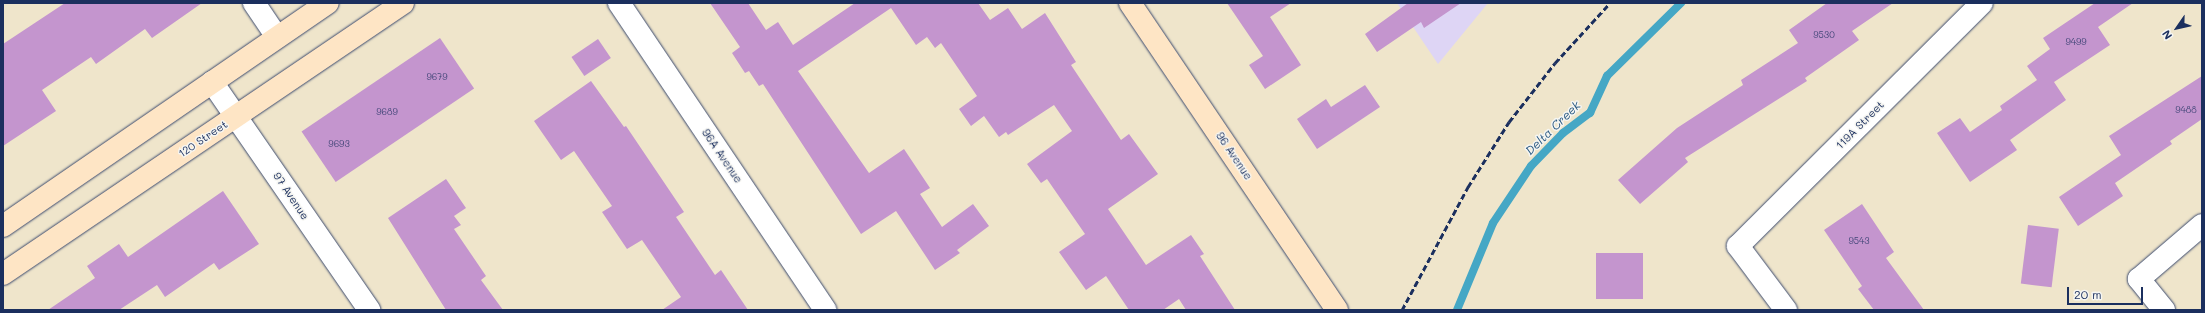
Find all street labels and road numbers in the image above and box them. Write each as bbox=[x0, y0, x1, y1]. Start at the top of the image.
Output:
street label: 119A Street bbox=[1833, 98, 1887, 152]
street label: 120 Street bbox=[176, 118, 230, 160]
street label: 96A Avenue bbox=[699, 126, 745, 186]
street label: 96 Avenue bbox=[1213, 130, 1255, 182]
street label: 97 Avenue bbox=[270, 170, 312, 222]

